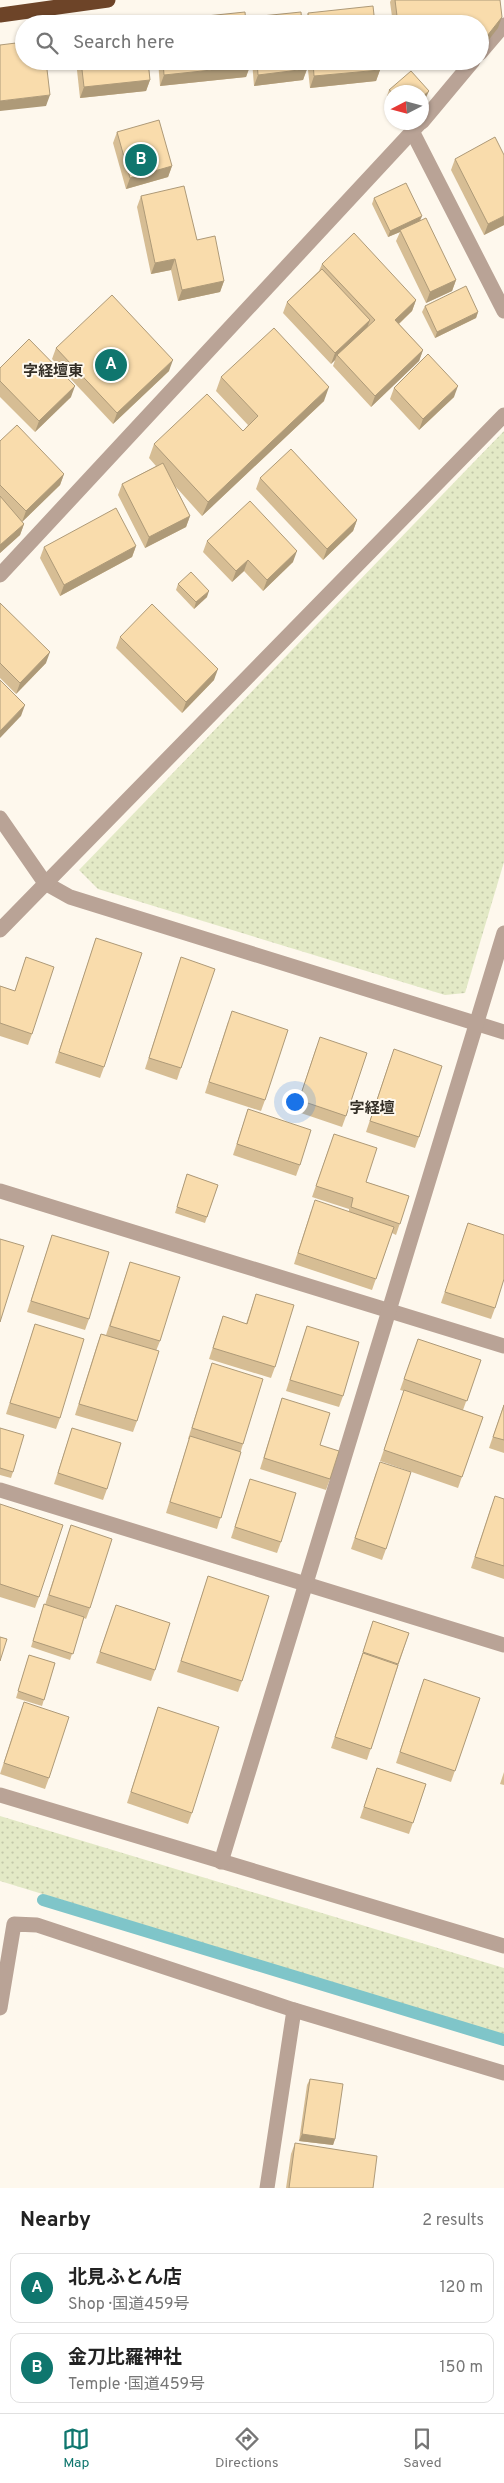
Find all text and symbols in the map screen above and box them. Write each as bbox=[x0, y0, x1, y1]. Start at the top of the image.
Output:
search box bbox=[15, 15, 489, 70]
icon: search bbox=[33, 29, 61, 57]
text: Search here bbox=[73, 31, 175, 55]
north arrow bbox=[384, 85, 429, 130]
pin: B bbox=[125, 141, 157, 179]
pin: A bbox=[95, 346, 127, 384]
district label: 字経壇東 bbox=[23, 363, 83, 382]
your location bbox=[282, 1089, 308, 1115]
district label: 字経壇 bbox=[349, 1100, 395, 1119]
text: Nearby bbox=[20, 2207, 91, 2234]
text: 2 results bbox=[422, 2211, 484, 2231]
text: 北見ふとん店 bbox=[68, 2266, 182, 2290]
text: A bbox=[31, 2278, 43, 2298]
text: 120 m bbox=[440, 2278, 483, 2298]
text: Shop · 国道459号 bbox=[68, 2295, 190, 2315]
text: 金刀比羅神社 bbox=[68, 2346, 182, 2370]
text: B bbox=[31, 2358, 43, 2378]
text: 150 m bbox=[440, 2358, 483, 2378]
text: Temple · 国道459号 bbox=[68, 2375, 205, 2395]
tab: Map bbox=[62, 2425, 90, 2472]
tab: Directions bbox=[215, 2425, 279, 2472]
tab: Saved bbox=[403, 2425, 442, 2472]

